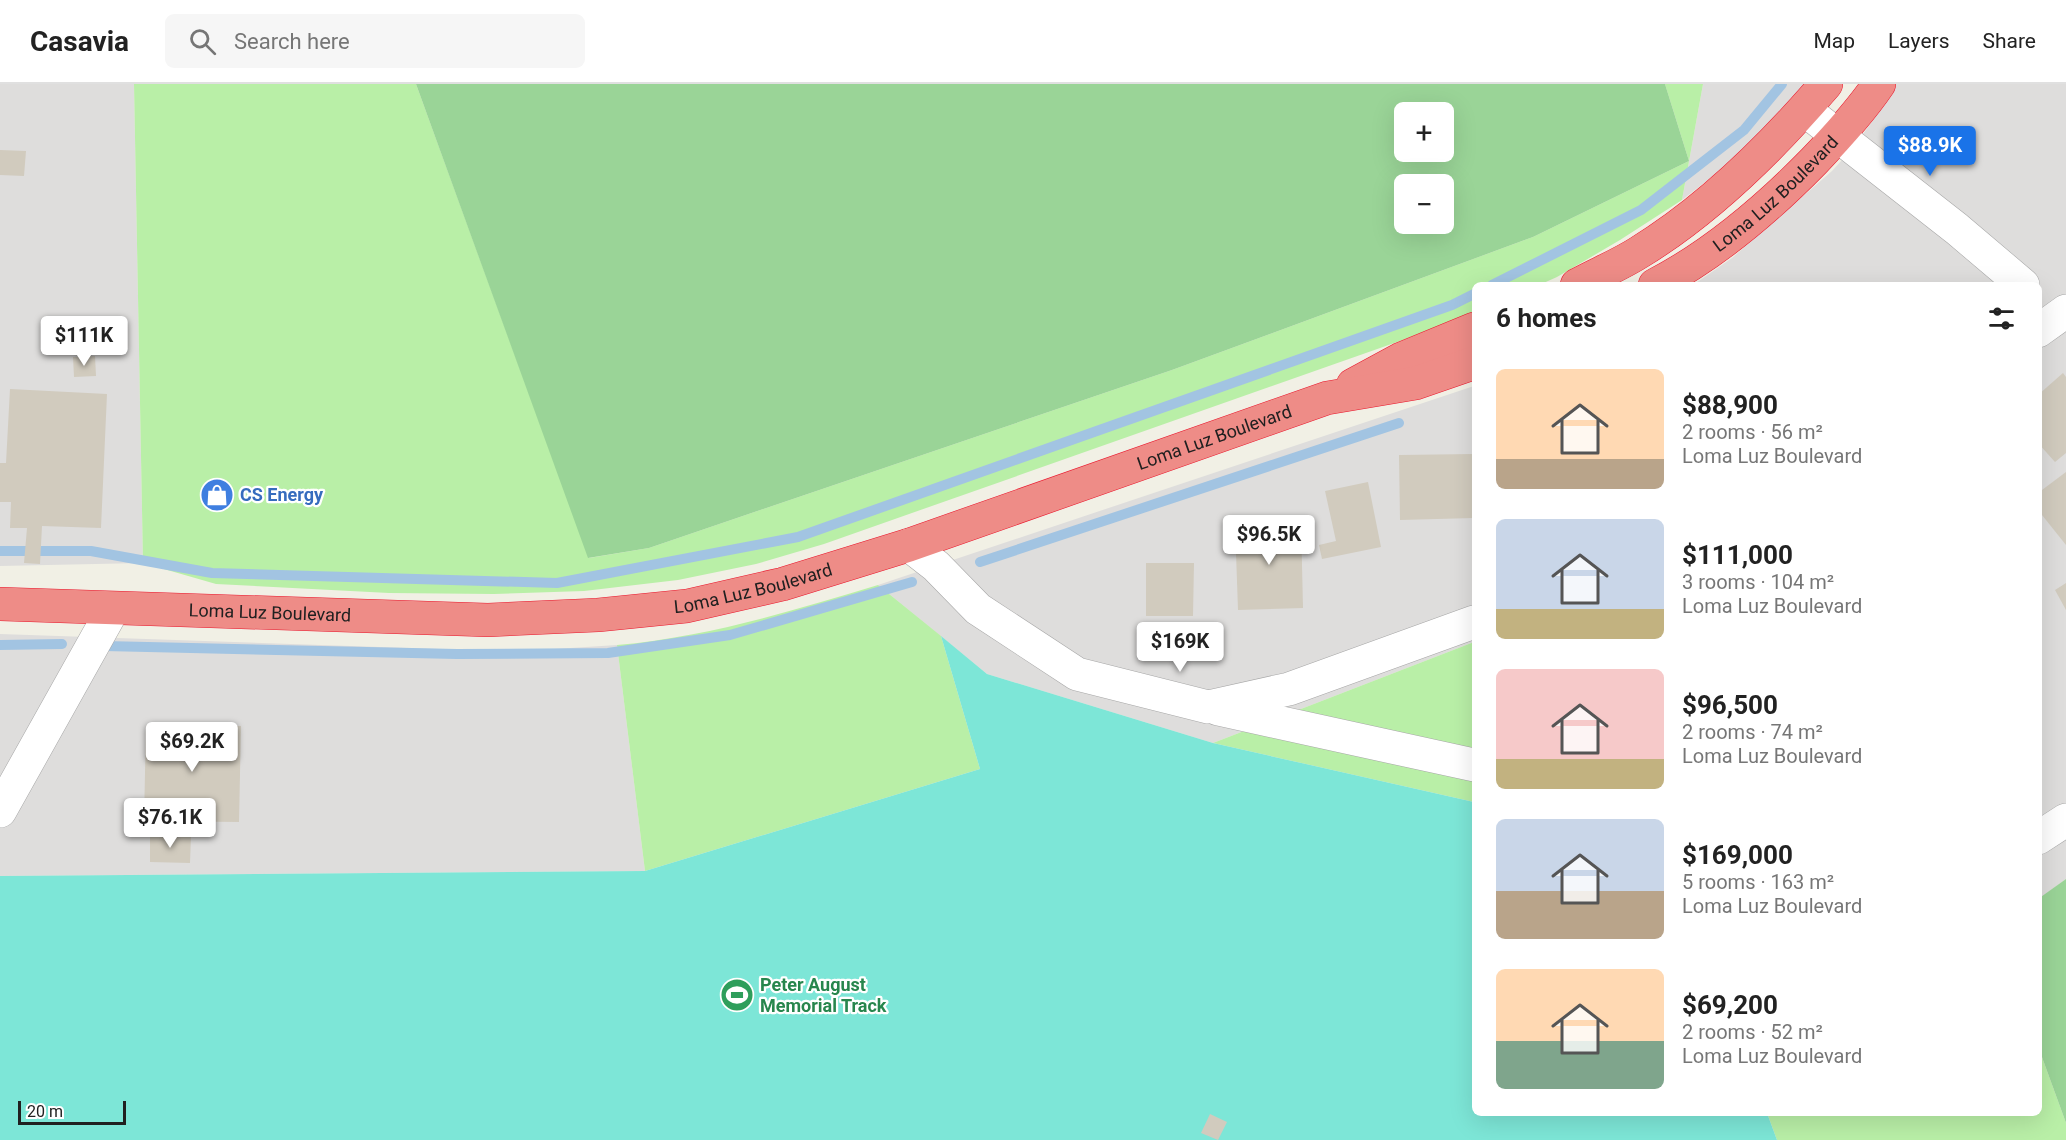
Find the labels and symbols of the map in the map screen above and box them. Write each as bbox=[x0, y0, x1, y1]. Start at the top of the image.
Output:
pin: $88.9K bbox=[1881, 126, 1979, 177]
street label: Loma Luz Boulevard bbox=[1709, 131, 1842, 256]
pin: $111K bbox=[42, 316, 126, 367]
street label: Loma Luz Boulevard bbox=[1134, 400, 1294, 474]
shop icon: CS Energy bbox=[199, 477, 235, 513]
place label: CS Energy bbox=[240, 484, 324, 505]
pin: $96.5K bbox=[1220, 515, 1318, 566]
street label: Loma Luz Boulevard bbox=[673, 558, 835, 617]
street label: Loma Luz Boulevard bbox=[188, 599, 351, 626]
pin: $169K bbox=[1138, 622, 1222, 673]
pin: $69.2K bbox=[143, 722, 241, 773]
pin: $76.1K bbox=[121, 798, 219, 849]
place label: Peter August Memorial Track bbox=[760, 974, 887, 1016]
sports icon: Peter August Memorial Track bbox=[719, 977, 755, 1013]
scale bar bbox=[18, 1098, 126, 1126]

